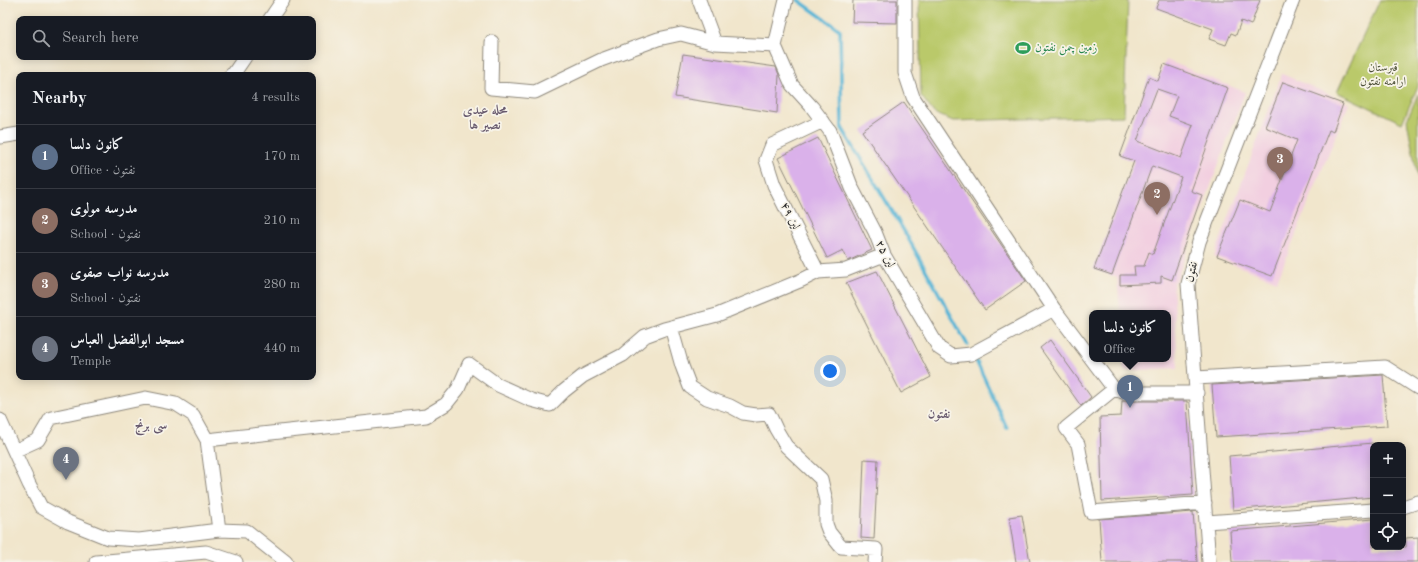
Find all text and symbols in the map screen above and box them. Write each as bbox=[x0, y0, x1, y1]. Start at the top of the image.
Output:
search box bbox=[16, 16, 316, 60]
icon: search bbox=[30, 27, 52, 49]
text: Search here bbox=[62, 31, 139, 46]
sports icon: زمین چمن نفتون bbox=[1014, 39, 1032, 57]
place label: زمین چمن نفتون bbox=[1035, 42, 1097, 56]
park label: قبرستان ارامنه نفتون bbox=[1360, 62, 1407, 89]
text: Nearby bbox=[32, 90, 87, 107]
text: 4 results bbox=[251, 91, 300, 104]
district label: محله عیدی نصیر ها bbox=[463, 104, 508, 132]
text: کانون دلسا bbox=[70, 138, 124, 153]
pin: 3 bbox=[1267, 147, 1293, 180]
text: 1 bbox=[41, 150, 49, 163]
text: 170 m bbox=[263, 150, 300, 163]
text: Office · نفتون bbox=[70, 164, 135, 177]
pin: 2 bbox=[1144, 182, 1170, 215]
street label: لین ۴۹ bbox=[778, 201, 802, 231]
text: مدرسه مولوی bbox=[70, 202, 138, 217]
text: 2 bbox=[41, 214, 49, 227]
text: 210 m bbox=[263, 214, 300, 227]
text: School · نفتون bbox=[70, 228, 141, 241]
street label: لین ۲۵ bbox=[873, 239, 897, 269]
street label: نفتون bbox=[1184, 261, 1201, 284]
text: مدرسه نواب صفوی bbox=[70, 266, 169, 281]
text: 3 bbox=[41, 278, 49, 291]
text: 280 m bbox=[263, 278, 300, 291]
text: School · نفتون bbox=[70, 292, 141, 305]
popup bbox=[1089, 310, 1171, 362]
text: کانون دلسا bbox=[1103, 321, 1157, 336]
text: مسجد ابوالفضل العباس bbox=[70, 333, 185, 348]
text: 4 bbox=[41, 342, 49, 355]
text: 440 m bbox=[263, 342, 300, 355]
text: Office bbox=[1103, 343, 1135, 356]
text: Temple bbox=[70, 355, 111, 368]
your location bbox=[820, 361, 840, 381]
pin: 1 bbox=[1117, 375, 1143, 408]
district label: نفتون bbox=[928, 408, 951, 422]
district label: سی برنج bbox=[135, 419, 168, 436]
map controls bbox=[1370, 442, 1406, 550]
button: + bbox=[1370, 442, 1406, 478]
pin: 4 bbox=[53, 447, 79, 480]
button: − bbox=[1370, 478, 1406, 514]
button: locate bbox=[1370, 514, 1406, 550]

